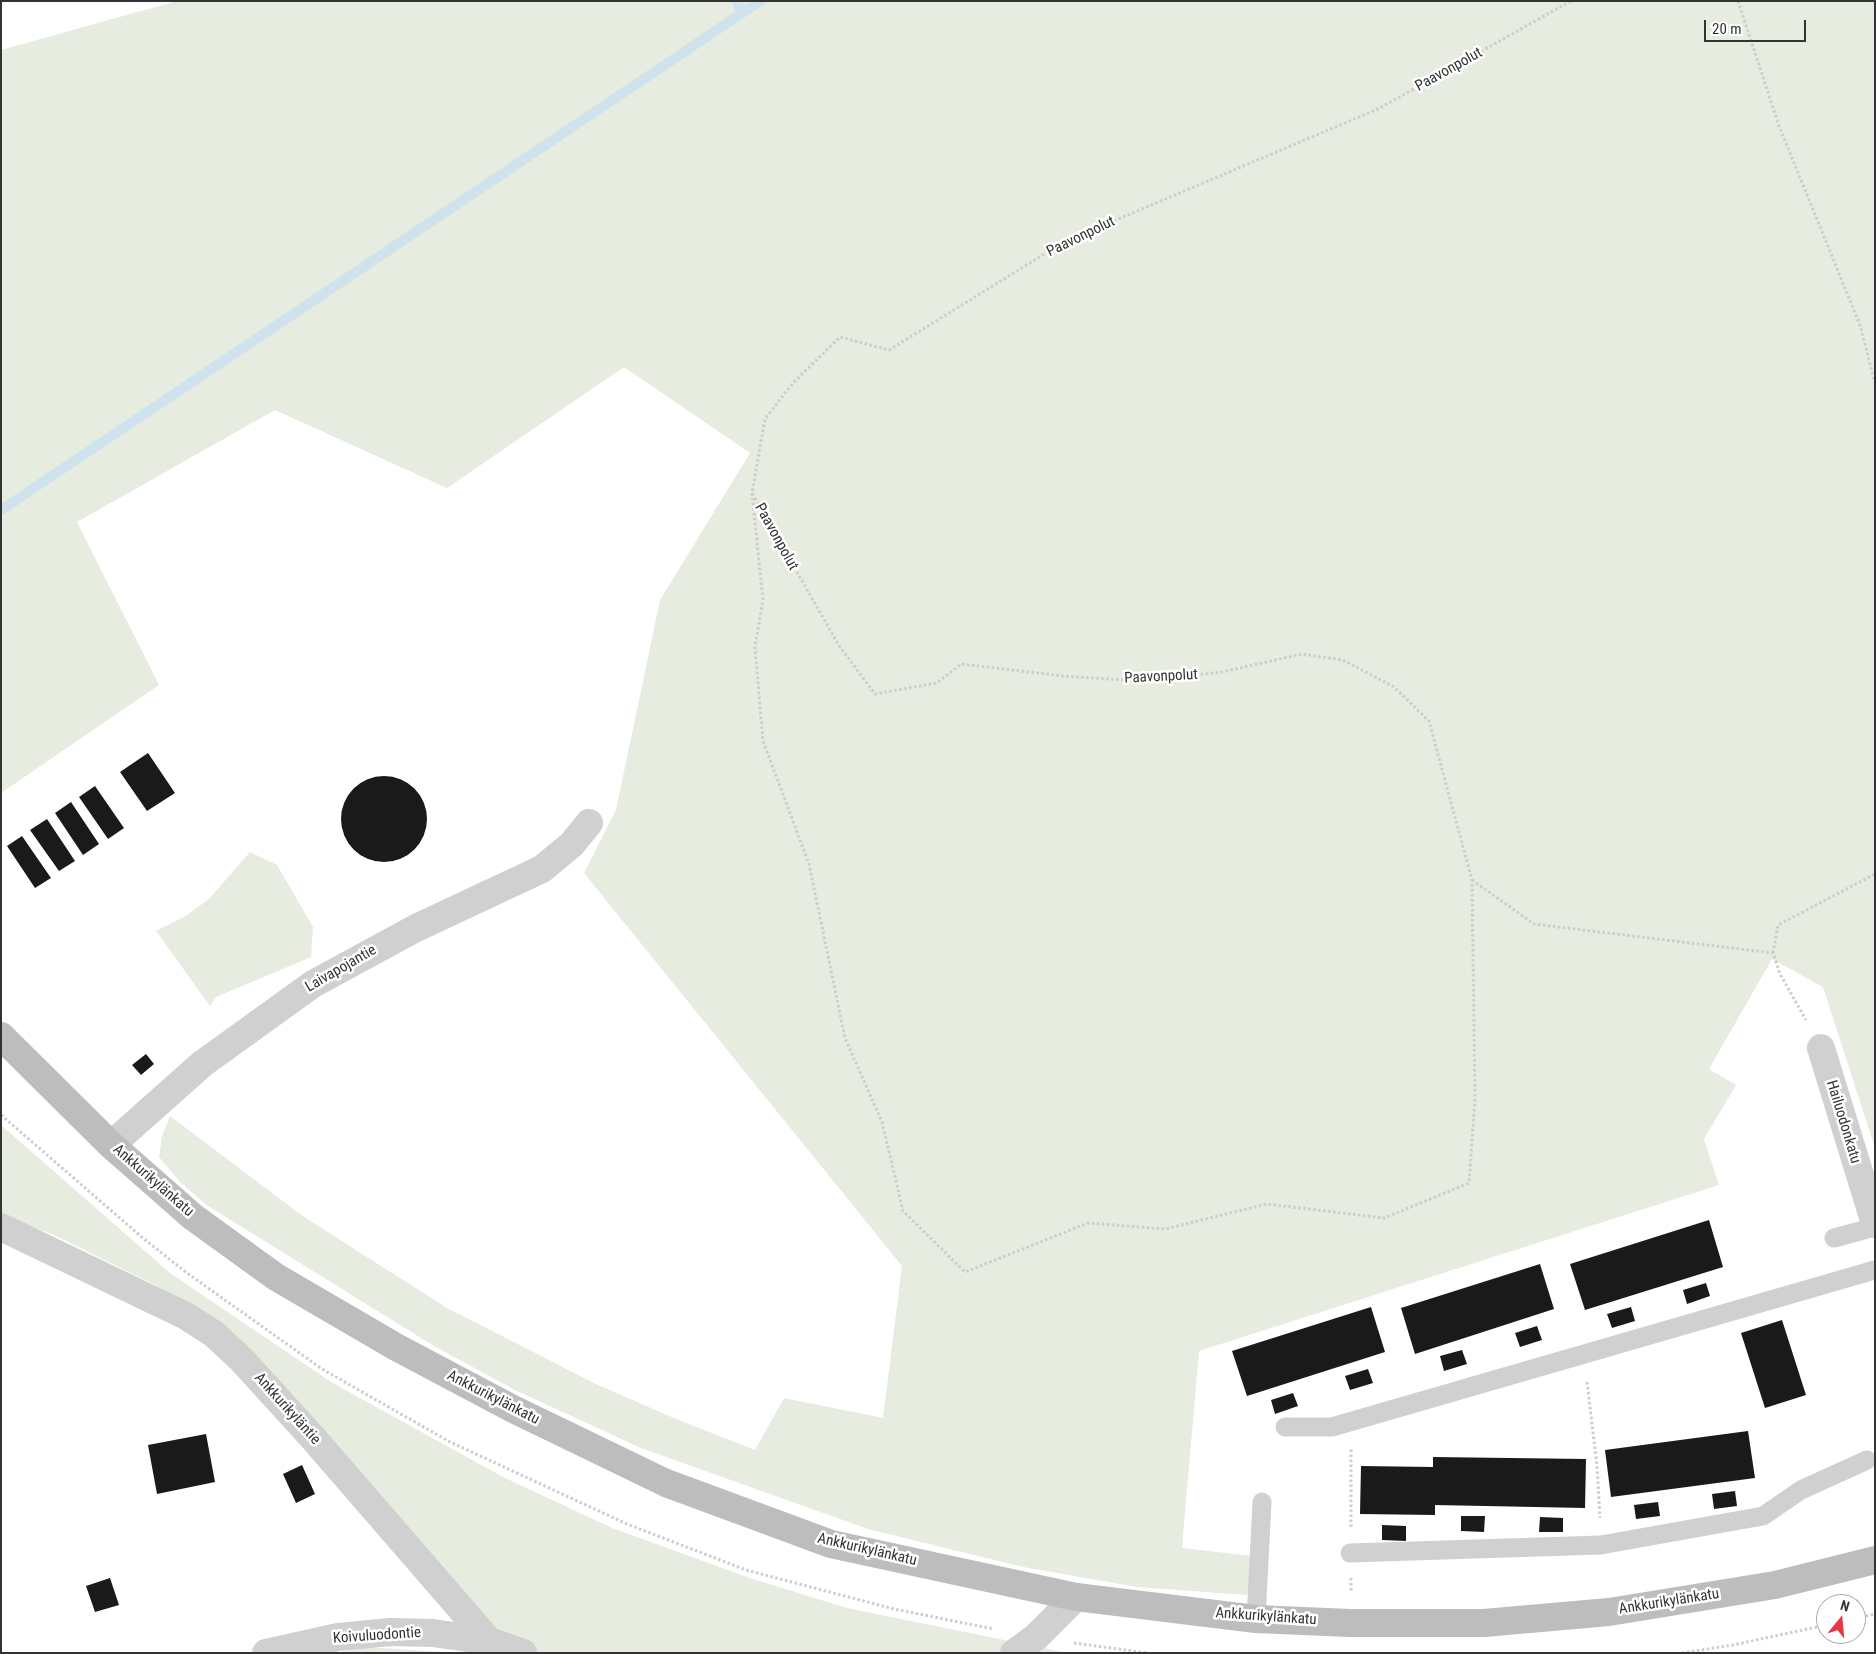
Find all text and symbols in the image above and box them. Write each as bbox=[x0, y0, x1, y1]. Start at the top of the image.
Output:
scale bar bbox=[1706, 10, 1808, 42]
text: 20 m bbox=[1712, 20, 1742, 38]
street label: Paavonpolut bbox=[1412, 44, 1486, 96]
street label: Paavonpolut bbox=[1044, 213, 1118, 261]
street label: Paavonpolut bbox=[750, 500, 802, 574]
street label: Paavonpolut bbox=[1124, 666, 1198, 688]
street label: Laivapojantie bbox=[302, 941, 380, 997]
street label: Hailuodonkatu bbox=[1822, 1078, 1864, 1166]
street label: Ankkurikylänkatu bbox=[109, 1141, 197, 1221]
street label: Ankkurikylänkatu bbox=[444, 1367, 542, 1429]
street label: Ankkurikyläntie bbox=[250, 1369, 324, 1449]
street label: Ankkurikylänkatu bbox=[816, 1530, 918, 1570]
street label: Ankkurikylänkatu bbox=[1618, 1585, 1720, 1619]
north arrow bbox=[1816, 1594, 1866, 1644]
text: N bbox=[1839, 1597, 1852, 1615]
street label: Ankkurikylänkatu bbox=[1215, 1604, 1317, 1630]
street label: Koivuluodontie bbox=[332, 1624, 422, 1648]

